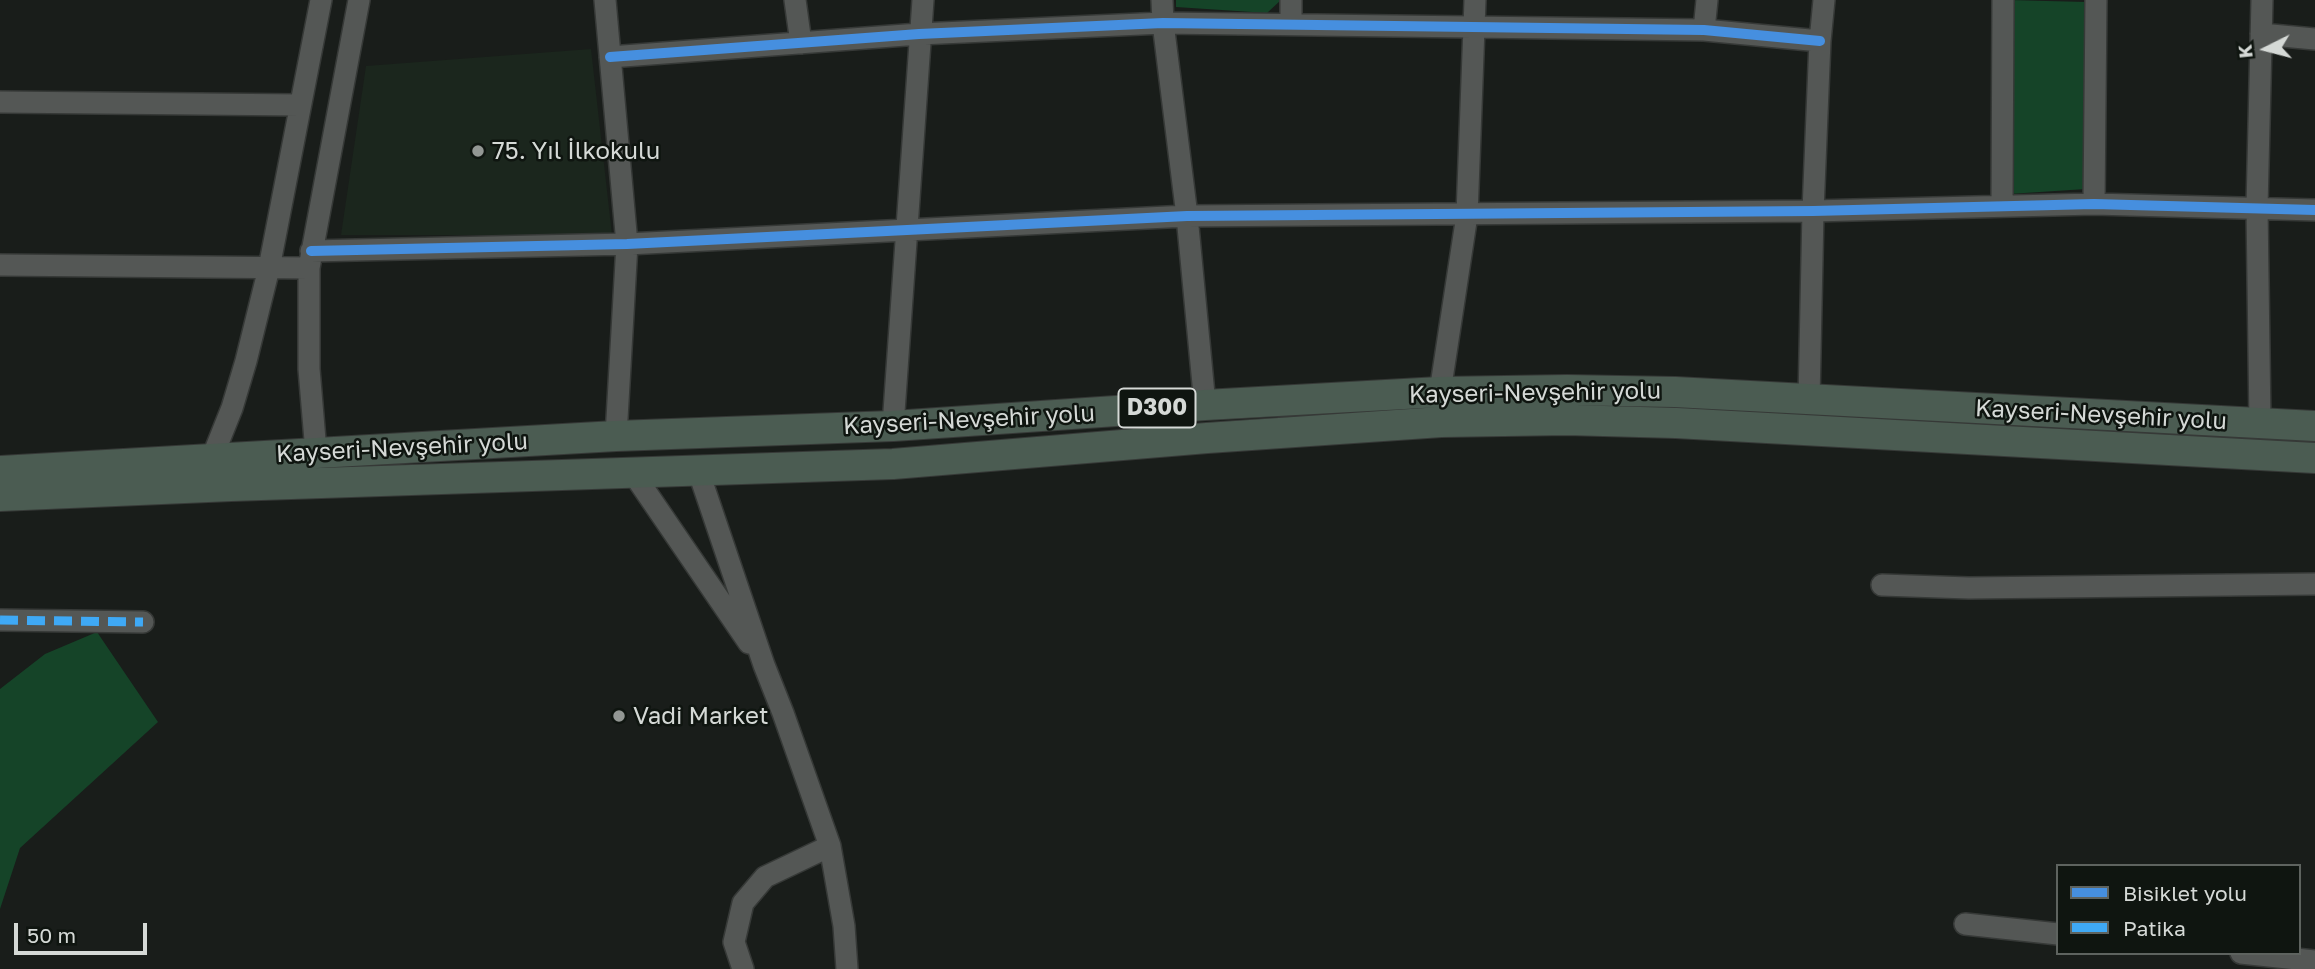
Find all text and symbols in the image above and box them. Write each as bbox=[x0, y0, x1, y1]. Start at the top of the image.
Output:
north arrow bbox=[2231, 14, 2301, 84]
text: K bbox=[2232, 43, 2257, 59]
place label: 75. Yıl İlkokulu bbox=[492, 137, 660, 165]
marker: 75. Yıl İlkokulu bbox=[470, 143, 486, 159]
street label: Kayseri-Nevşehir yolu bbox=[1409, 376, 1661, 410]
road number: D300 bbox=[1118, 388, 1196, 428]
street label: Kayseri-Nevşehir yolu bbox=[1974, 394, 2228, 436]
street label: Kayseri-Nevşehir yolu bbox=[842, 399, 1096, 441]
street label: Kayseri-Nevşehir yolu bbox=[275, 427, 529, 469]
place label: Vadi Market bbox=[633, 702, 769, 730]
marker: Vadi Market bbox=[611, 708, 627, 724]
legend bbox=[2056, 864, 2301, 955]
text: Bisiklet yolu bbox=[2123, 880, 2247, 906]
scale bar bbox=[18, 909, 150, 953]
text: Patika bbox=[2123, 915, 2186, 941]
text: 50 m bbox=[27, 922, 76, 948]

